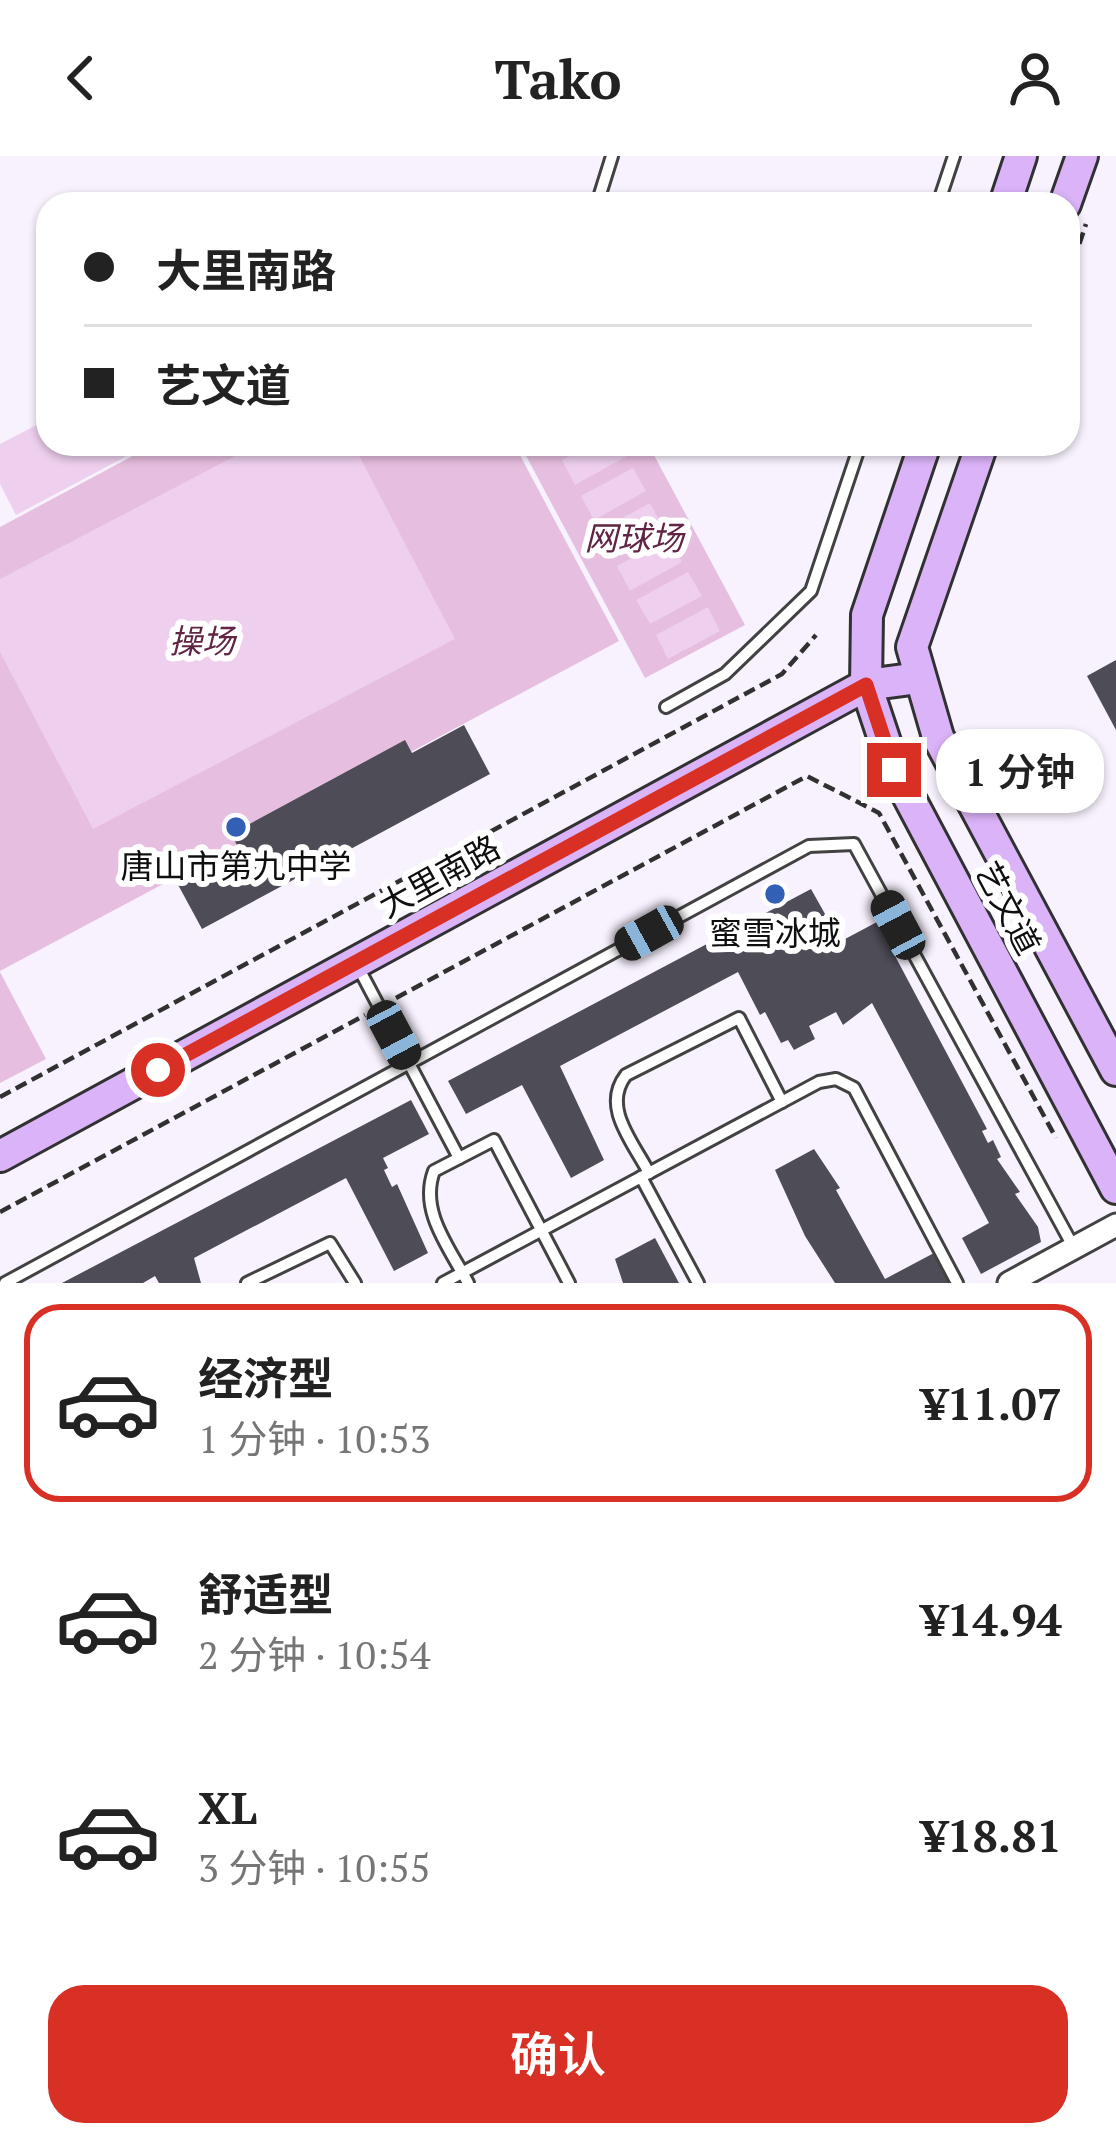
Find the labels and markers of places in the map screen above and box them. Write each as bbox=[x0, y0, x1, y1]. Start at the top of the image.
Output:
marker: 唐山市第九中学 bbox=[223, 814, 249, 840]
place label: 唐山市第九中学 bbox=[121, 844, 352, 887]
marker: 蜜雪冰城 bbox=[762, 881, 788, 907]
place label: 蜜雪冰城 bbox=[709, 911, 841, 954]

